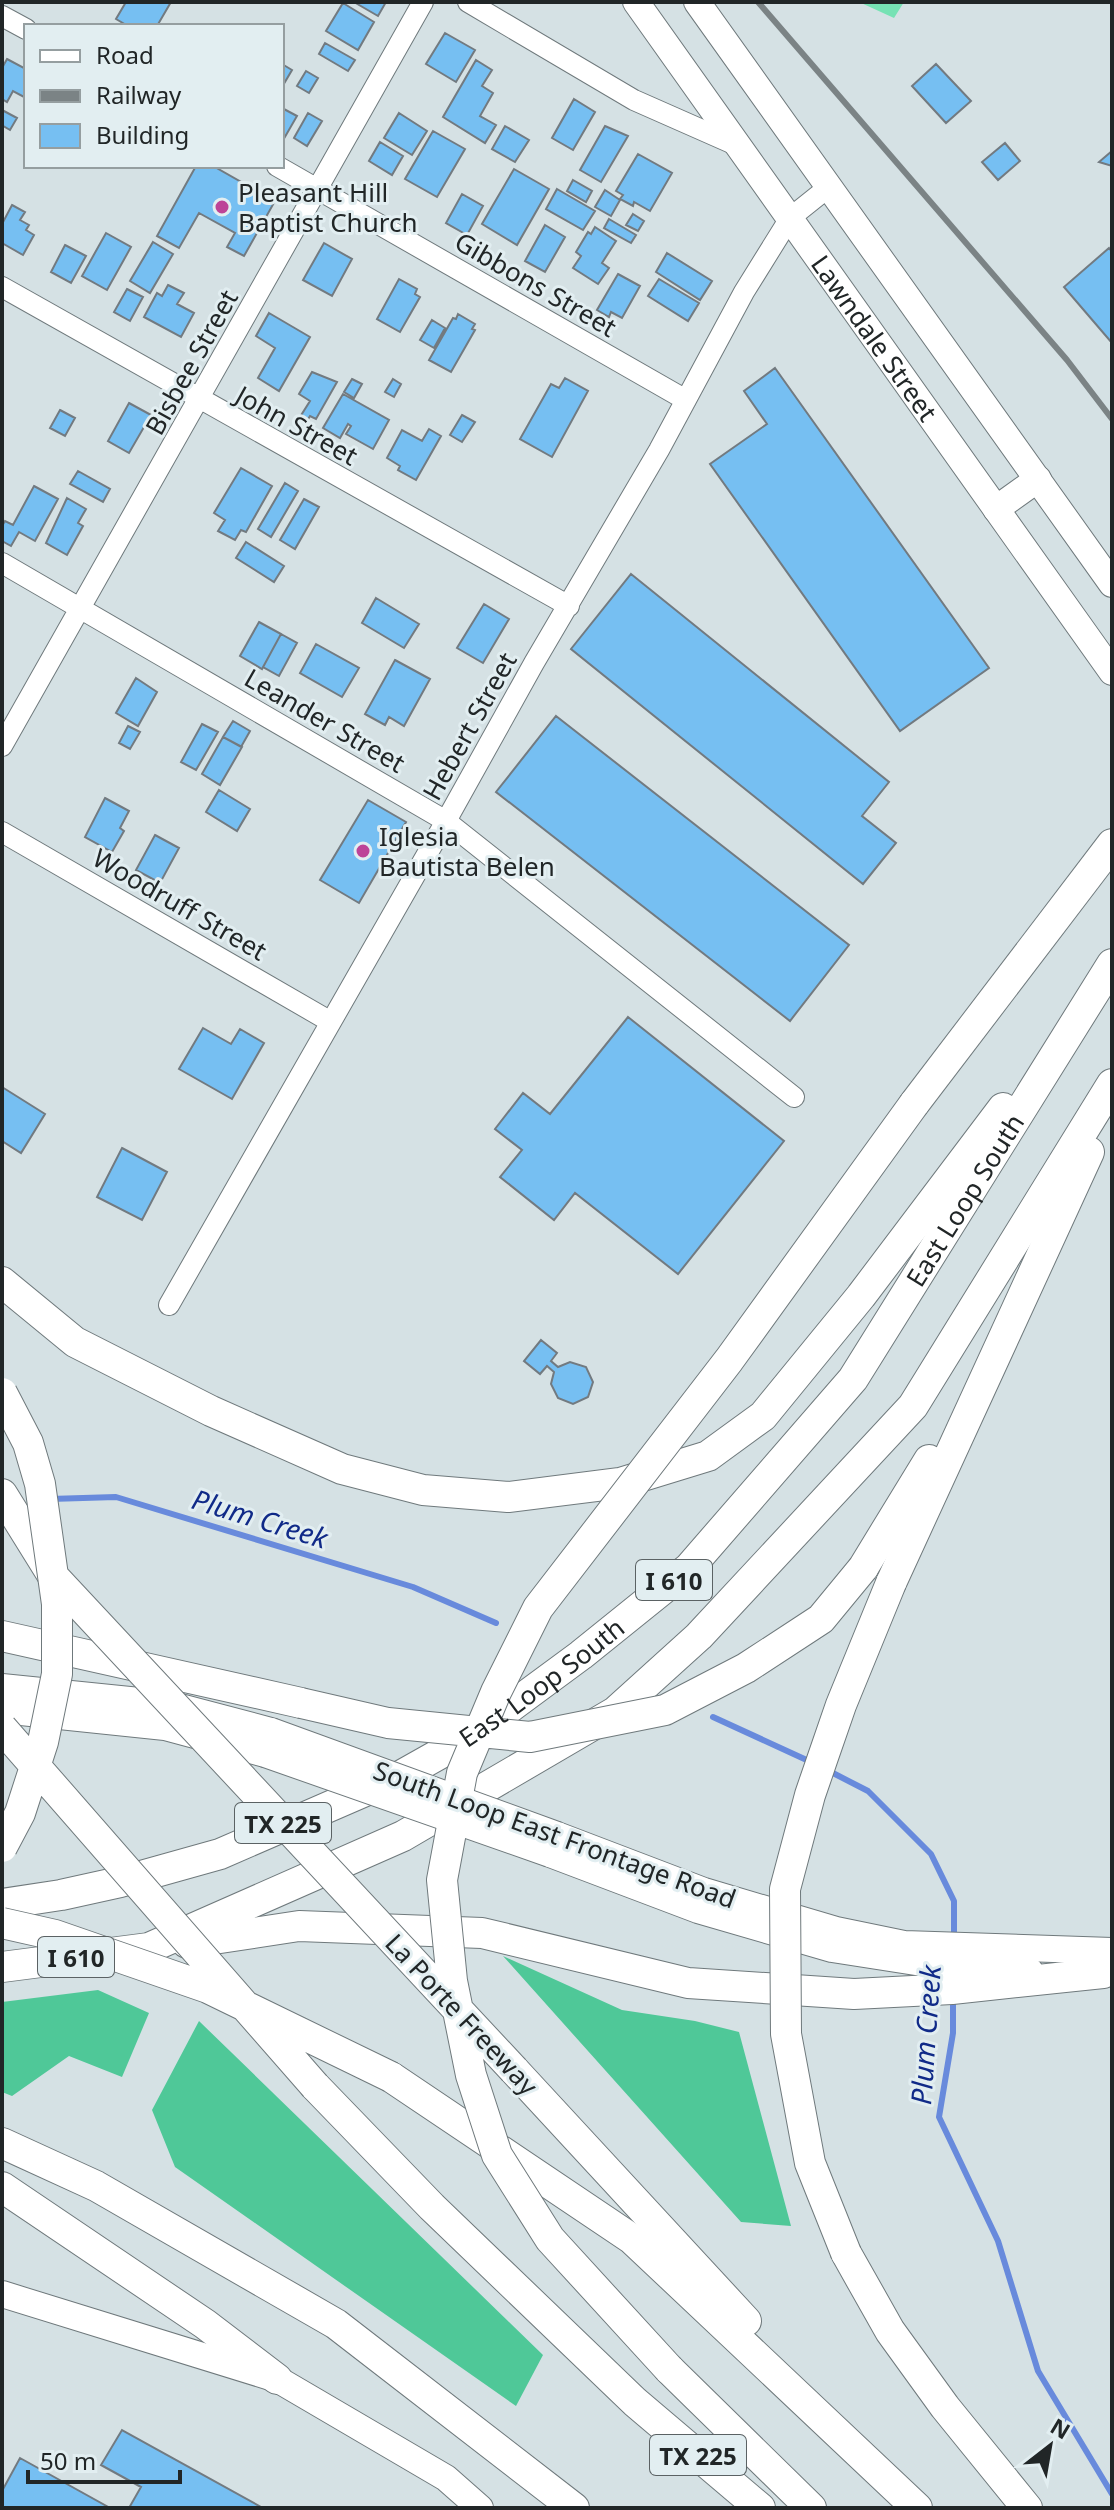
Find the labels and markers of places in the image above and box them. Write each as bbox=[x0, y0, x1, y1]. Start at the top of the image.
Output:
place label: Pleasant Hill Baptist Church bbox=[238, 174, 418, 240]
marker: Pleasant Hill Baptist Church bbox=[213, 198, 231, 216]
place label: Iglesia Bautista Belen bbox=[379, 818, 555, 884]
marker: Iglesia Bautista Belen bbox=[354, 842, 372, 860]

